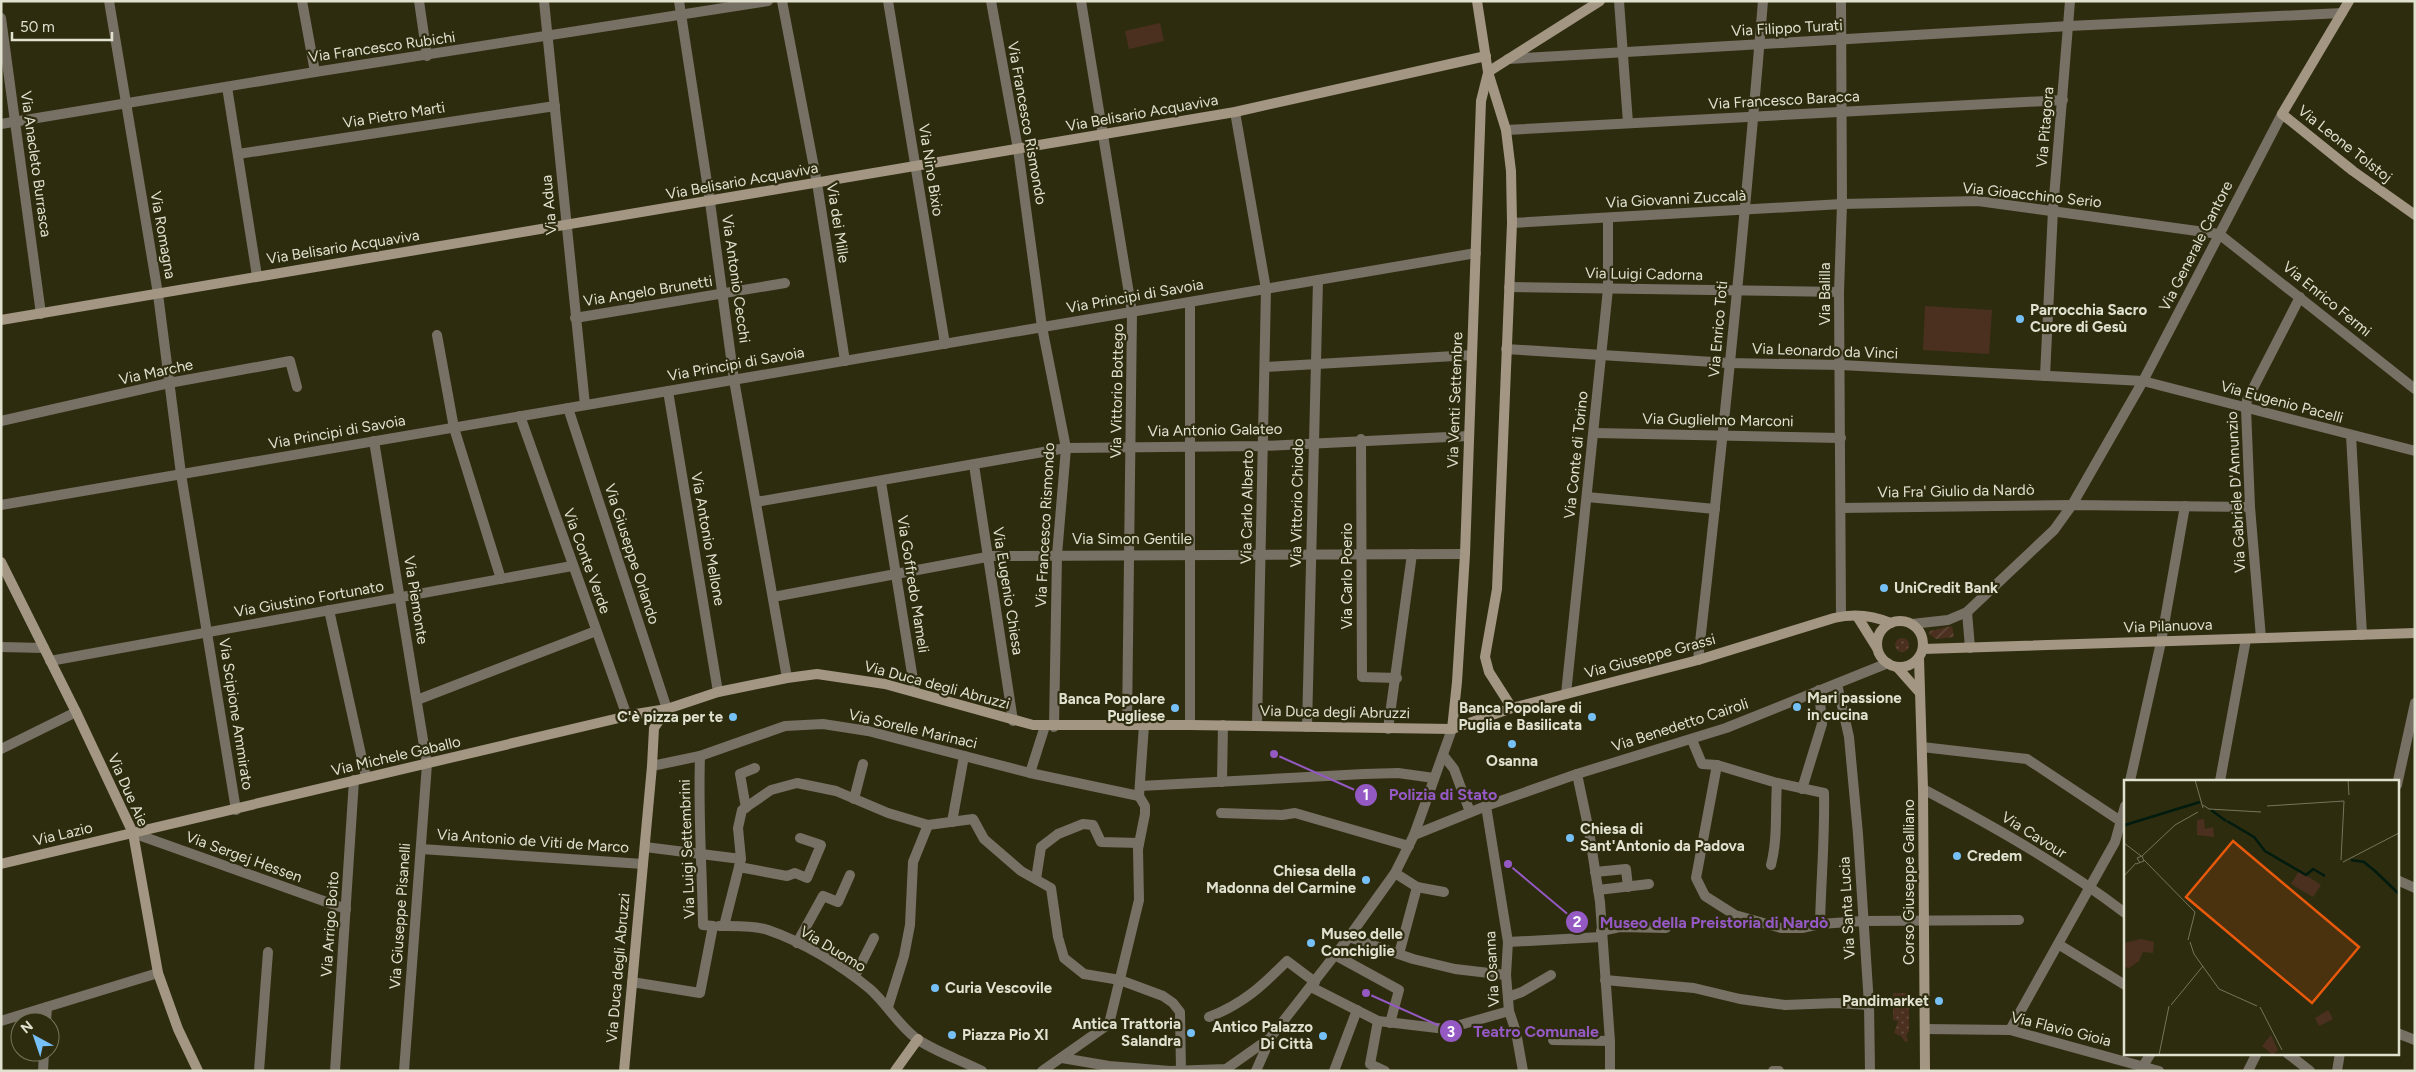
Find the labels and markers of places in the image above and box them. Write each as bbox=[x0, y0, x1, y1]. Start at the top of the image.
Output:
place label: Parrocchia Sacro Cuore di Gesù bbox=[2030, 301, 2147, 336]
marker: Parrocchia Sacro Cuore di Gesù bbox=[2014, 313, 2026, 325]
place label: UniCredit Bank bbox=[1894, 579, 1998, 597]
marker: UniCredit Bank bbox=[1878, 582, 1890, 594]
place label: Mari passione in cucina bbox=[1807, 689, 1902, 724]
place label: Banca Popolare Pugliese bbox=[1059, 690, 1166, 725]
place label: Banca Popolare di Puglia e Basilicata bbox=[1459, 699, 1582, 734]
marker: Mari passione in cucina bbox=[1791, 701, 1803, 713]
marker: Banca Popolare Pugliese bbox=[1169, 702, 1181, 714]
place label: C'è pizza per te bbox=[617, 708, 724, 726]
marker: C'è pizza per te bbox=[727, 711, 739, 723]
marker: Banca Popolare di Puglia e Basilicata bbox=[1586, 711, 1598, 723]
marker: Osanna bbox=[1506, 738, 1518, 750]
place label: Osanna bbox=[1486, 752, 1538, 770]
callout: Polizia di Stato bbox=[1354, 779, 1507, 810]
place label: Chiesa di Sant'Antonio da Padova bbox=[1580, 820, 1745, 855]
marker: Chiesa di Sant'Antonio da Padova bbox=[1564, 832, 1576, 844]
place label: Credem bbox=[1967, 847, 2022, 865]
marker: Credem bbox=[1951, 850, 1963, 862]
place label: Chiesa della Madonna del Carmine bbox=[1206, 862, 1357, 897]
marker: Chiesa della Madonna del Carmine bbox=[1360, 874, 1372, 886]
callout: Museo della Preistoria di Nardò bbox=[1565, 907, 1838, 938]
place label: Museo delle Conchiglie bbox=[1321, 925, 1404, 960]
marker: Museo delle Conchiglie bbox=[1305, 937, 1317, 949]
place label: Curia Vescovile bbox=[945, 979, 1053, 997]
marker: Curia Vescovile bbox=[929, 982, 941, 994]
place label: Pandimarket bbox=[1842, 992, 1929, 1010]
marker: Pandimarket bbox=[1933, 995, 1945, 1007]
place label: Antica Trattoria Salandra bbox=[1072, 1015, 1181, 1050]
callout: Teatro Comunale bbox=[1439, 1016, 1609, 1047]
place label: Antico Palazzo Di Città bbox=[1212, 1018, 1313, 1053]
place label: Piazza Pio XI bbox=[962, 1026, 1049, 1044]
marker: Antica Trattoria Salandra bbox=[1185, 1027, 1197, 1039]
marker: Piazza Pio XI bbox=[946, 1029, 958, 1041]
marker: Antico Palazzo Di Città bbox=[1317, 1030, 1329, 1042]

